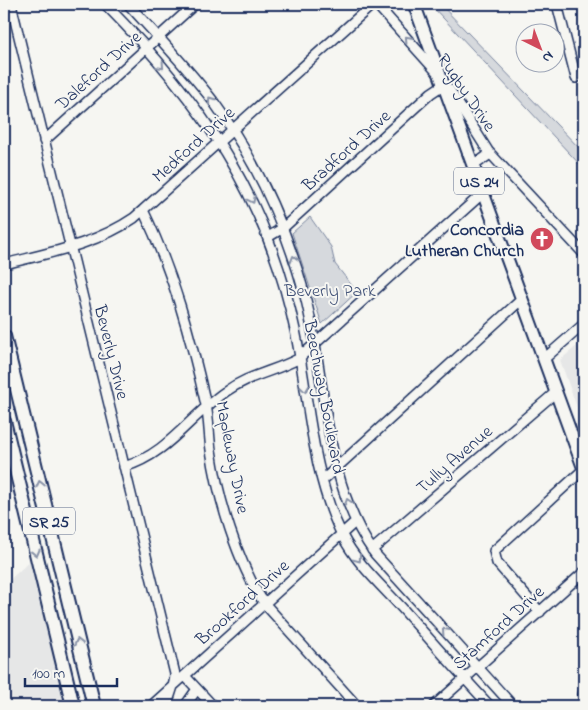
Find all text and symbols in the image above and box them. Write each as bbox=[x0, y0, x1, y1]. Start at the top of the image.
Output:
north arrow bbox=[516, 22, 566, 72]
street label: Daleford Drive bbox=[50, 25, 149, 118]
one-way arrow bbox=[404, 35, 413, 44]
text: N bbox=[537, 46, 558, 68]
street label: Rugby Drive bbox=[429, 49, 502, 139]
one-way arrow bbox=[156, 60, 165, 69]
one-way arrow bbox=[209, 97, 217, 106]
street label: Medford Drive bbox=[147, 101, 242, 190]
street label: Bradford Drive bbox=[296, 104, 398, 199]
road number: US 24 bbox=[454, 168, 504, 195]
one-way arrow bbox=[246, 195, 256, 204]
place label: Concordia Lutheran Church bbox=[405, 218, 524, 265]
church icon: Concordia Lutheran Church bbox=[529, 226, 555, 252]
one-way arrow bbox=[289, 255, 299, 264]
park label: Beverly Park bbox=[283, 279, 376, 305]
street label: Beverly Drive bbox=[86, 302, 135, 403]
street label: Beechway Boulevard bbox=[295, 317, 351, 476]
one-way arrow bbox=[299, 386, 310, 394]
street label: Mapleway Drive bbox=[207, 399, 255, 517]
street label: Tully Avenue bbox=[411, 419, 500, 501]
one-way arrow bbox=[35, 480, 46, 489]
one-way arrow bbox=[344, 499, 354, 507]
road number: SR 25 bbox=[23, 508, 75, 534]
one-way arrow bbox=[30, 549, 41, 558]
one-way arrow bbox=[353, 553, 361, 562]
street label: Brookford Drive bbox=[190, 554, 297, 653]
street label: Stamford Drive bbox=[448, 579, 552, 677]
one-way arrow bbox=[442, 628, 451, 637]
one-way arrow bbox=[73, 637, 84, 646]
scale bar bbox=[25, 655, 118, 687]
text: 100 m bbox=[32, 663, 65, 685]

